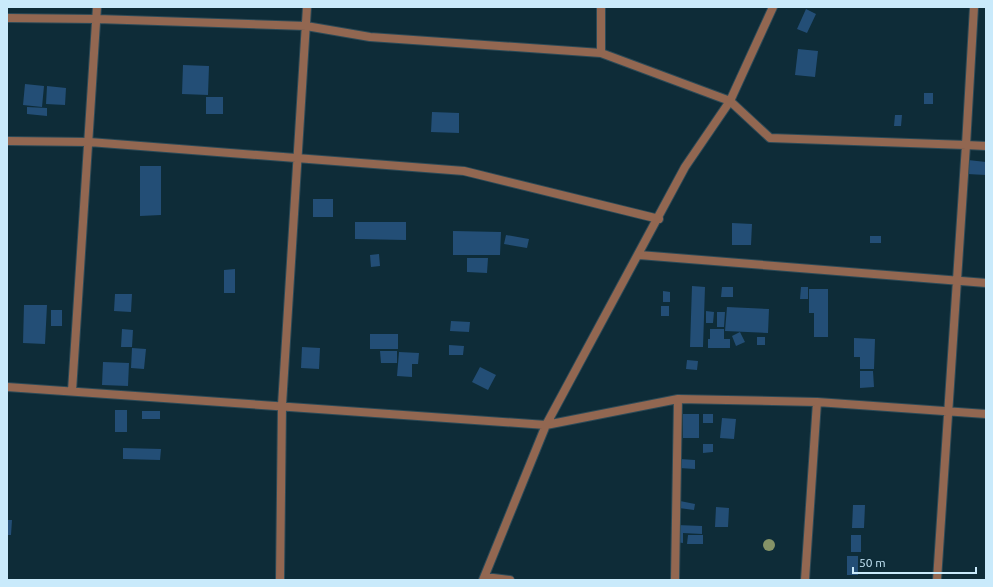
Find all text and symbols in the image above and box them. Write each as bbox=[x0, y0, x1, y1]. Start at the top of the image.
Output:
scale bar bbox=[853, 549, 976, 575]
text: 50 m bbox=[859, 556, 886, 569]

